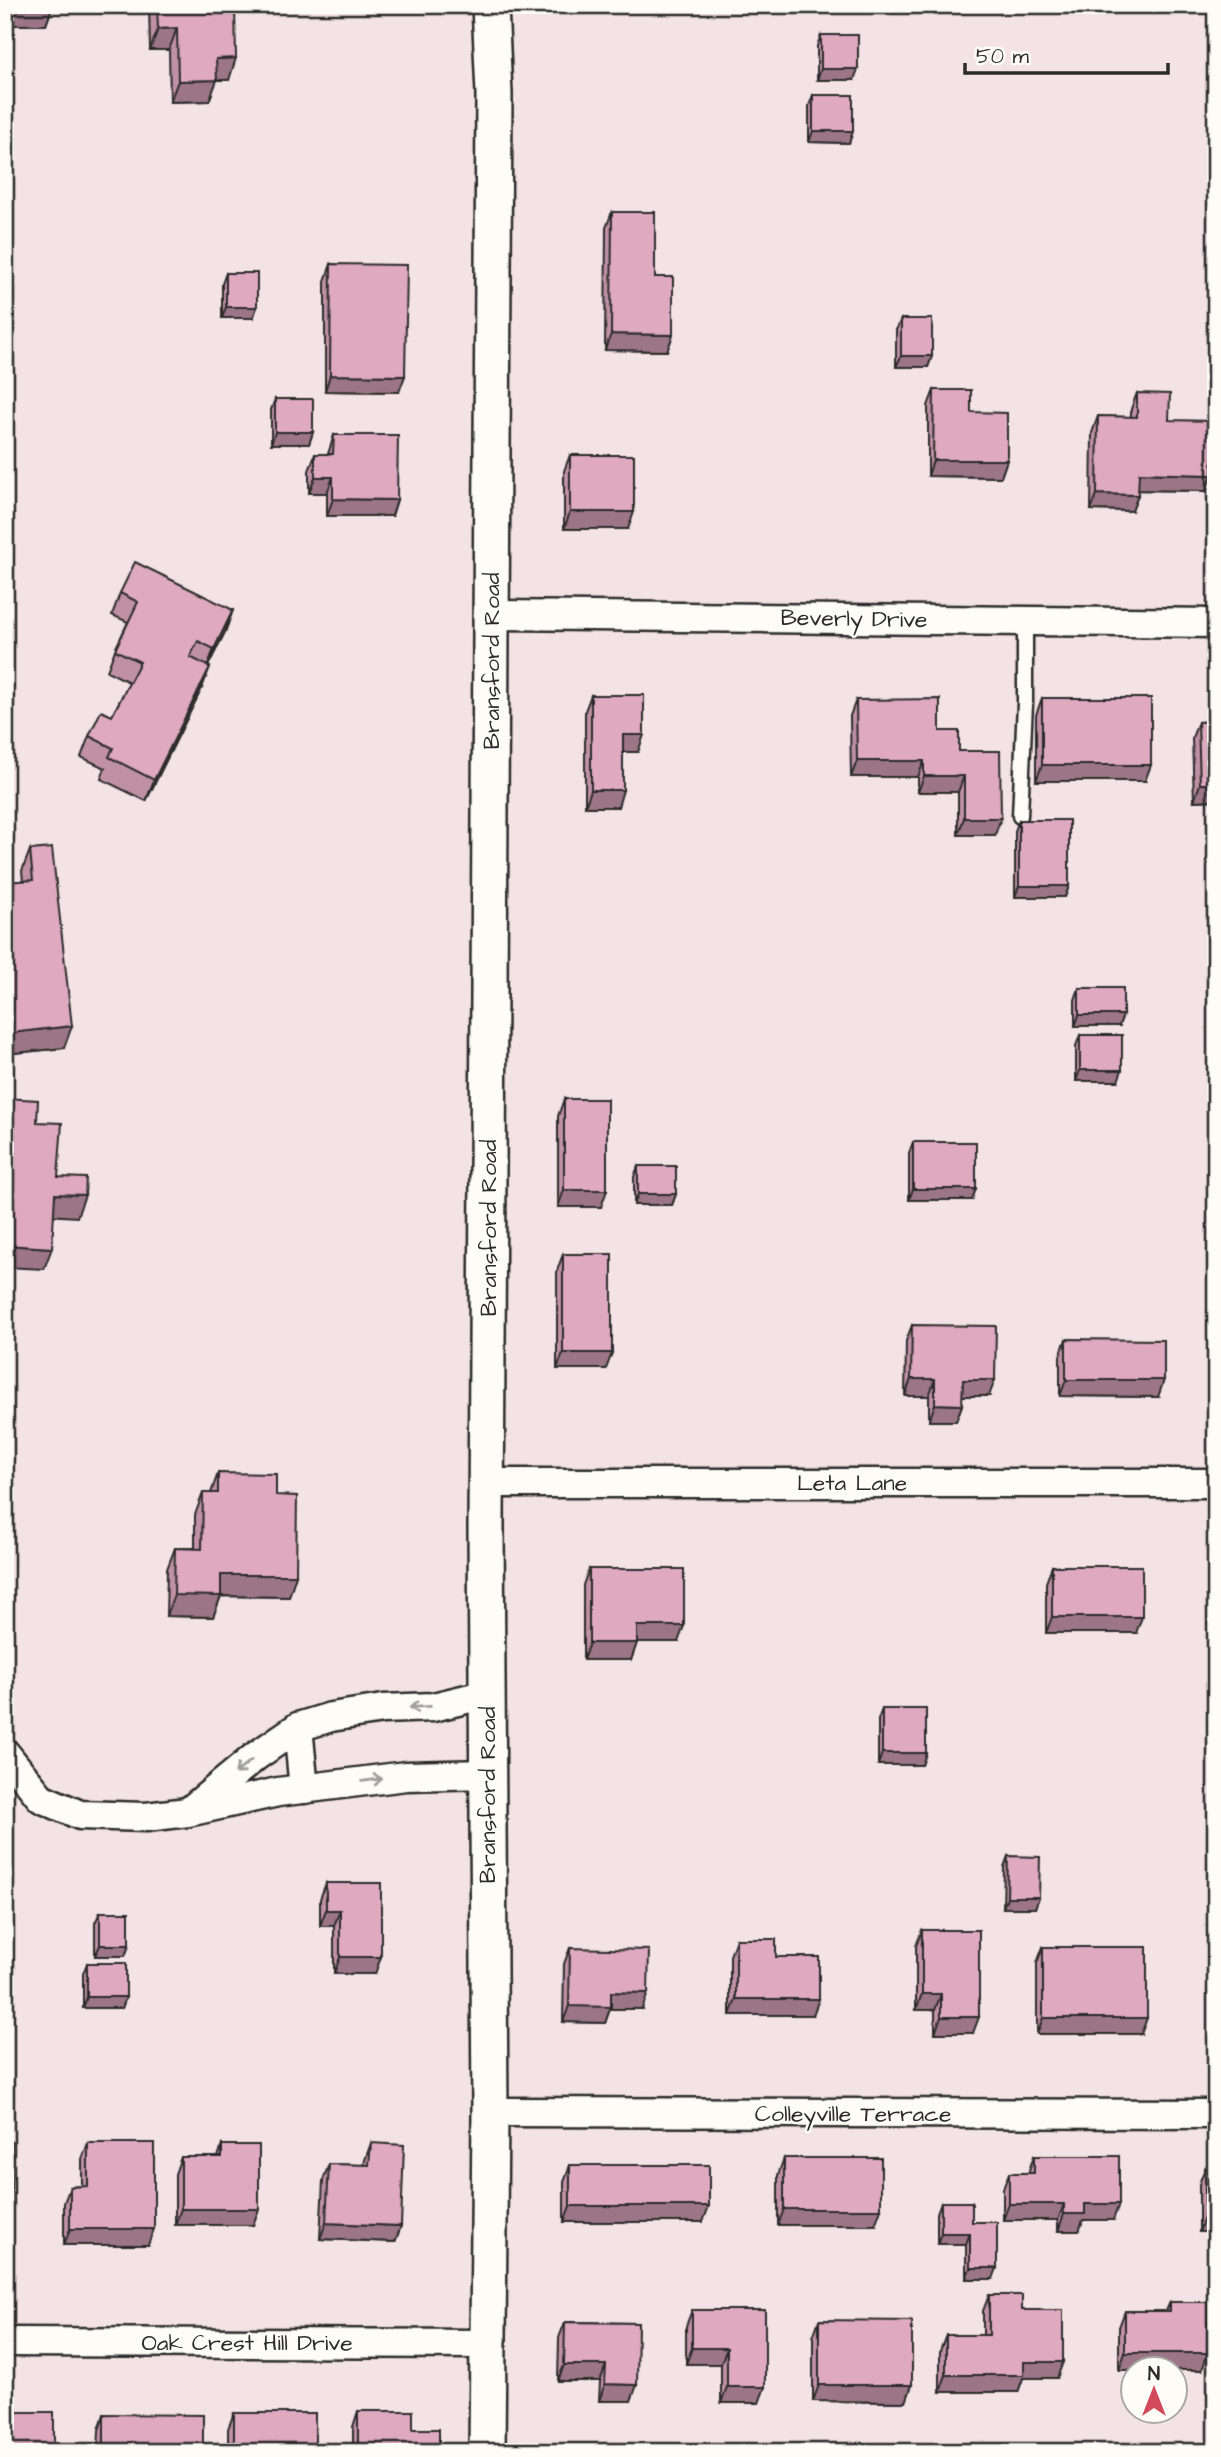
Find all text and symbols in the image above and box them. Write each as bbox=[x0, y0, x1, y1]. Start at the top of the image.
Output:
scale bar bbox=[965, 32, 1168, 76]
text: 50 m bbox=[976, 42, 1030, 71]
street label: Bransford Road bbox=[476, 572, 508, 749]
street label: Beverly Drive bbox=[780, 602, 928, 637]
street label: Bransford Road bbox=[473, 1139, 505, 1316]
street label: Leta Lane bbox=[797, 1467, 907, 1499]
one-way arrow bbox=[409, 1701, 432, 1714]
street label: Bransford Road bbox=[472, 1706, 504, 1883]
one-way arrow bbox=[234, 1759, 252, 1775]
one-way arrow bbox=[360, 1773, 383, 1786]
street label: Colleyville Terrace bbox=[755, 2098, 951, 2131]
street label: Oak Crest Hill Drive bbox=[141, 2327, 353, 2359]
north arrow bbox=[1120, 2356, 1190, 2426]
text: N bbox=[1148, 2361, 1160, 2388]

